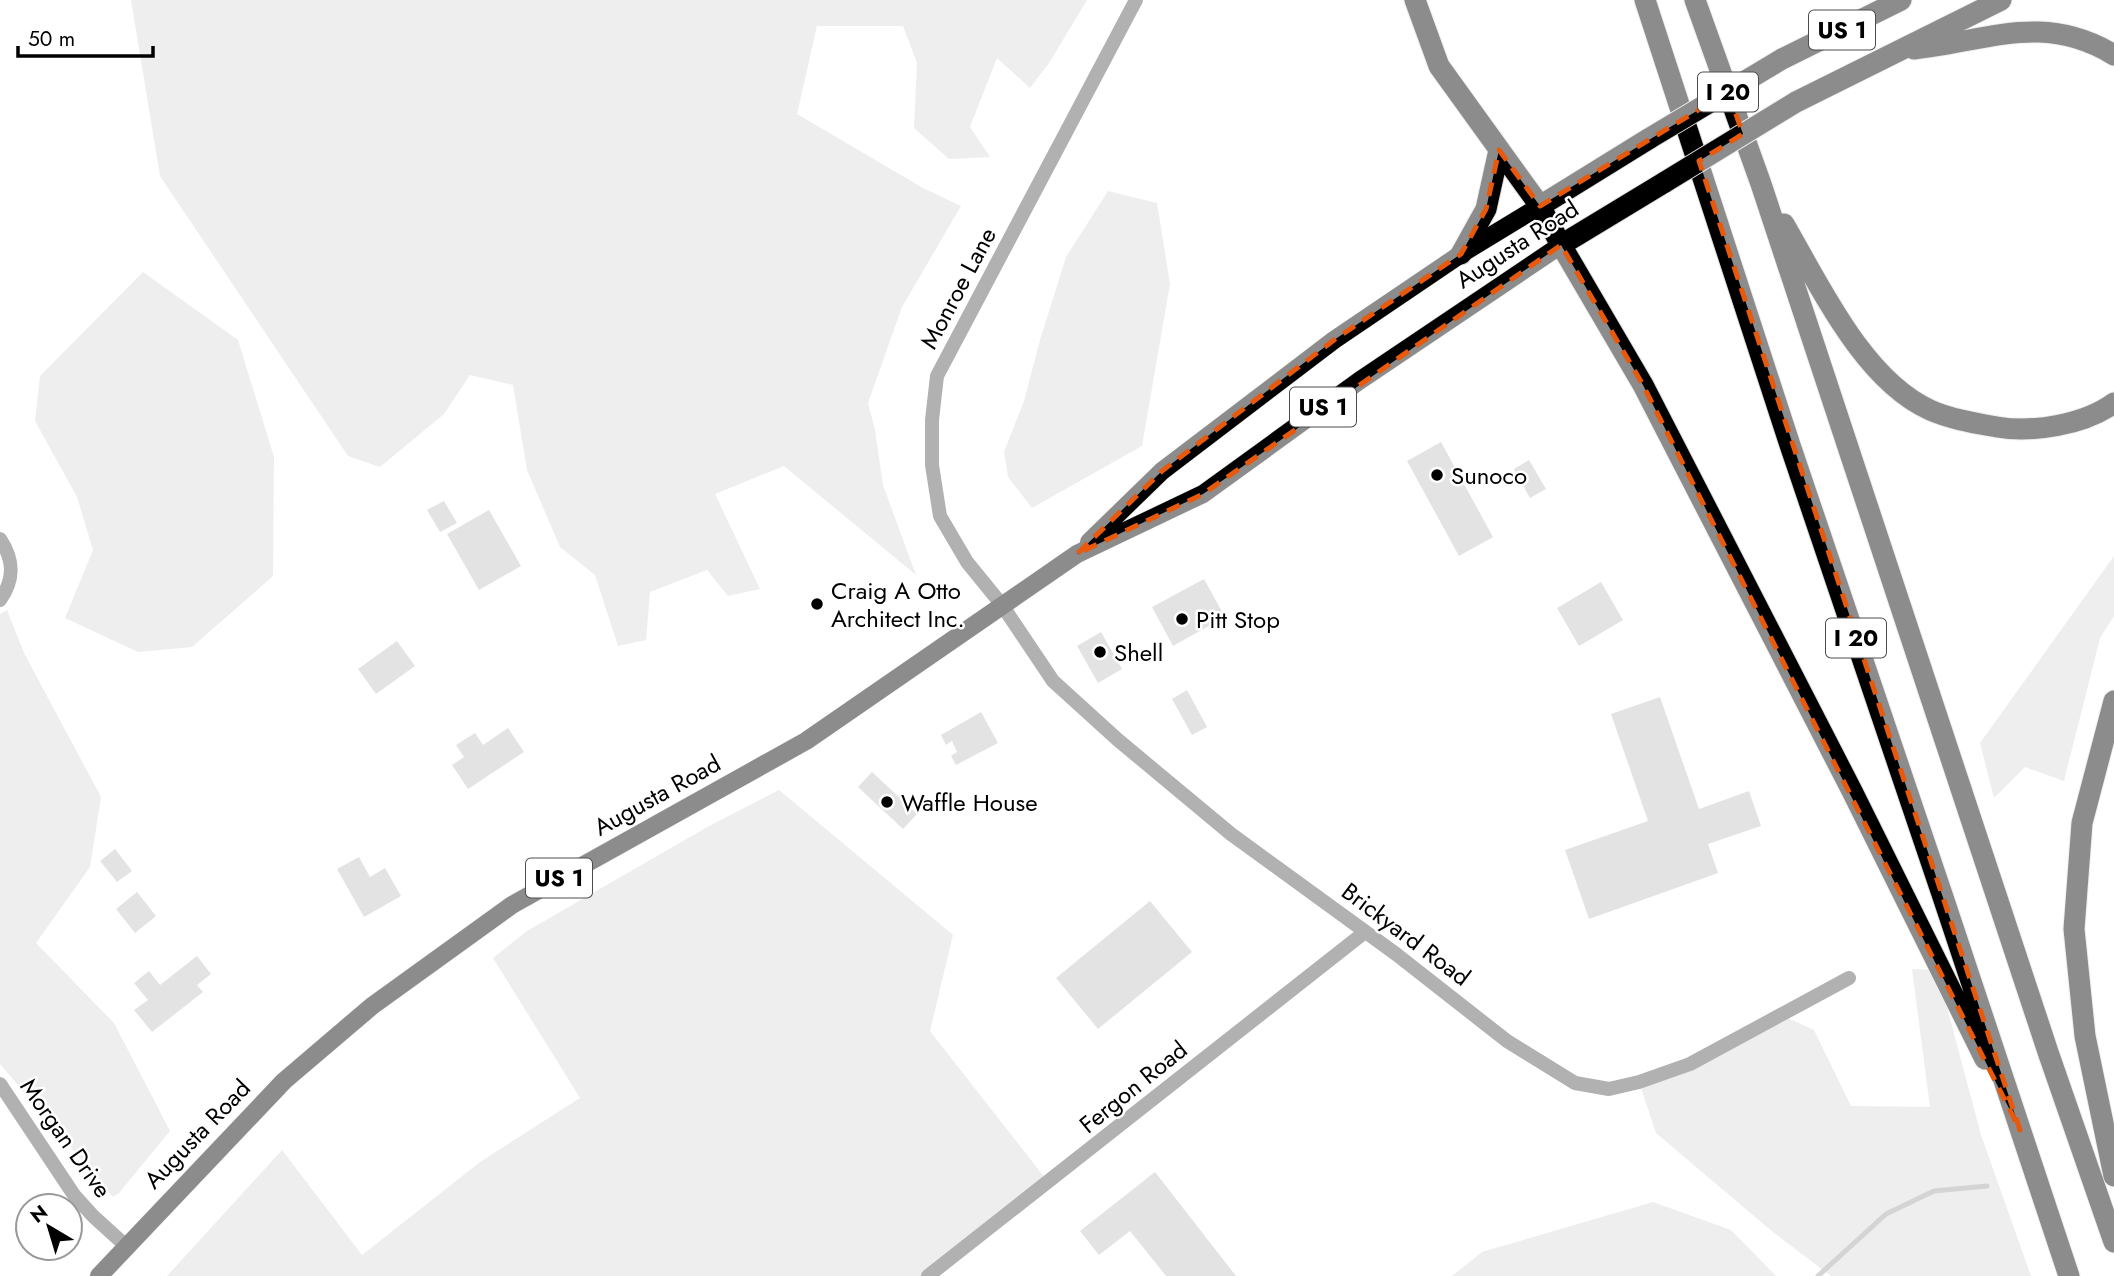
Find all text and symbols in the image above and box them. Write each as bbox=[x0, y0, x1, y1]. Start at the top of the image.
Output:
road number: US 1 bbox=[1809, 10, 1875, 50]
scale bar bbox=[18, 14, 152, 58]
text: 50 m bbox=[28, 24, 75, 54]
road number: I 20 bbox=[1698, 72, 1758, 111]
street label: Augusta Road bbox=[1449, 191, 1585, 297]
street label: Monroe Lane bbox=[911, 221, 1005, 355]
road number: US 1 bbox=[1290, 388, 1356, 426]
place label: Sunoco bbox=[1451, 458, 1527, 493]
marker: Sunoco bbox=[1429, 467, 1445, 483]
place label: Craig A Otto Architect Inc. bbox=[831, 573, 965, 636]
marker: Craig A Otto Architect Inc. bbox=[809, 596, 825, 612]
place label: Pitt Stop bbox=[1196, 602, 1280, 637]
marker: Pitt Stop bbox=[1174, 611, 1190, 627]
road number: I 20 bbox=[1826, 618, 1886, 658]
place label: Shell bbox=[1114, 635, 1163, 670]
marker: Shell bbox=[1092, 644, 1108, 660]
street label: Augusta Road bbox=[587, 746, 727, 844]
place label: Waffle House bbox=[901, 785, 1038, 820]
marker: Waffle House bbox=[879, 794, 895, 810]
road number: US 1 bbox=[526, 858, 592, 898]
street label: Brickyard Road bbox=[1334, 874, 1478, 994]
street label: Fergon Road bbox=[1072, 1033, 1194, 1141]
street label: Morgan Drive bbox=[12, 1071, 120, 1205]
street label: Augusta Road bbox=[136, 1071, 258, 1197]
north arrow bbox=[14, 1192, 84, 1262]
text: N bbox=[25, 1199, 53, 1229]

